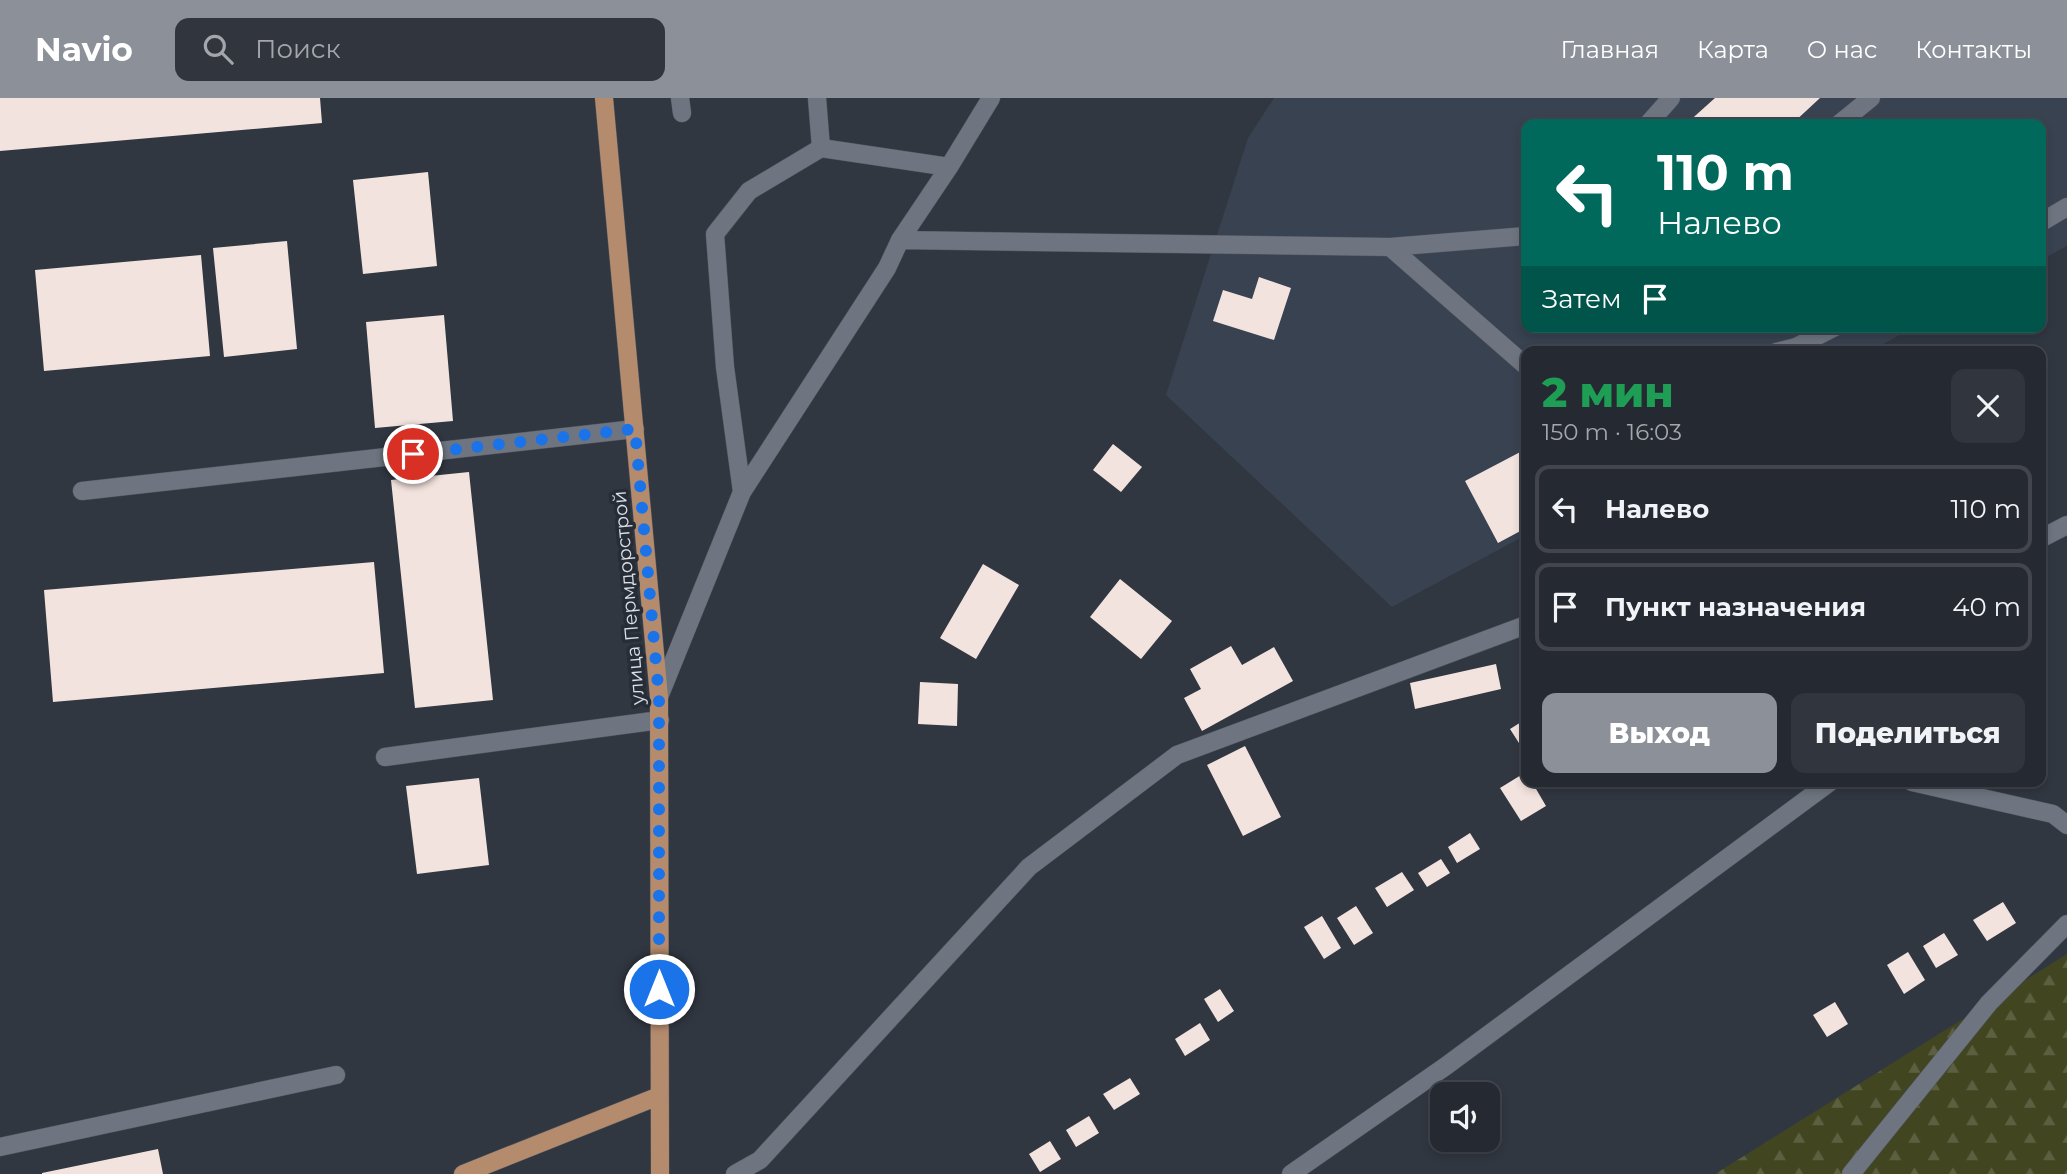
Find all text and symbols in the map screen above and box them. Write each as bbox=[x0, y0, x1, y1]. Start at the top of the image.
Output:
search box bbox=[175, 18, 665, 81]
text: Navio bbox=[35, 29, 133, 69]
icon: search bbox=[199, 30, 237, 68]
text: Поиск bbox=[255, 33, 341, 65]
text: Главная bbox=[1561, 35, 1659, 64]
text: Карта bbox=[1697, 35, 1769, 64]
text: О нас bbox=[1807, 35, 1877, 64]
text: Контакты bbox=[1915, 35, 2032, 64]
text: 110 m bbox=[1657, 143, 1794, 202]
icon: left bbox=[1542, 147, 1633, 238]
text: Налево bbox=[1657, 203, 1782, 242]
icon: arrive bbox=[1636, 280, 1674, 318]
text: Затем bbox=[1542, 283, 1622, 315]
text: 2 мин bbox=[1542, 366, 1674, 418]
button: close bbox=[1951, 369, 2025, 443]
text: 150 m · 16:03 bbox=[1542, 418, 1682, 446]
pin bbox=[383, 424, 443, 484]
icon: arrive bbox=[394, 435, 432, 473]
street label: улица Пермдорстрой bbox=[608, 490, 649, 707]
icon: left bbox=[1546, 490, 1584, 528]
text: Налево bbox=[1605, 493, 1709, 525]
text: 110 m bbox=[1951, 493, 2021, 525]
icon: arrive bbox=[1546, 588, 1584, 626]
text: Пункт назначения bbox=[1605, 591, 1866, 623]
text: 40 m bbox=[1952, 591, 2021, 623]
button: Выход bbox=[1542, 693, 1777, 773]
button: Поделиться bbox=[1791, 693, 2025, 773]
position arrow bbox=[622, 952, 696, 1026]
map controls bbox=[1430, 1082, 1500, 1152]
button: sound bbox=[1430, 1082, 1500, 1152]

